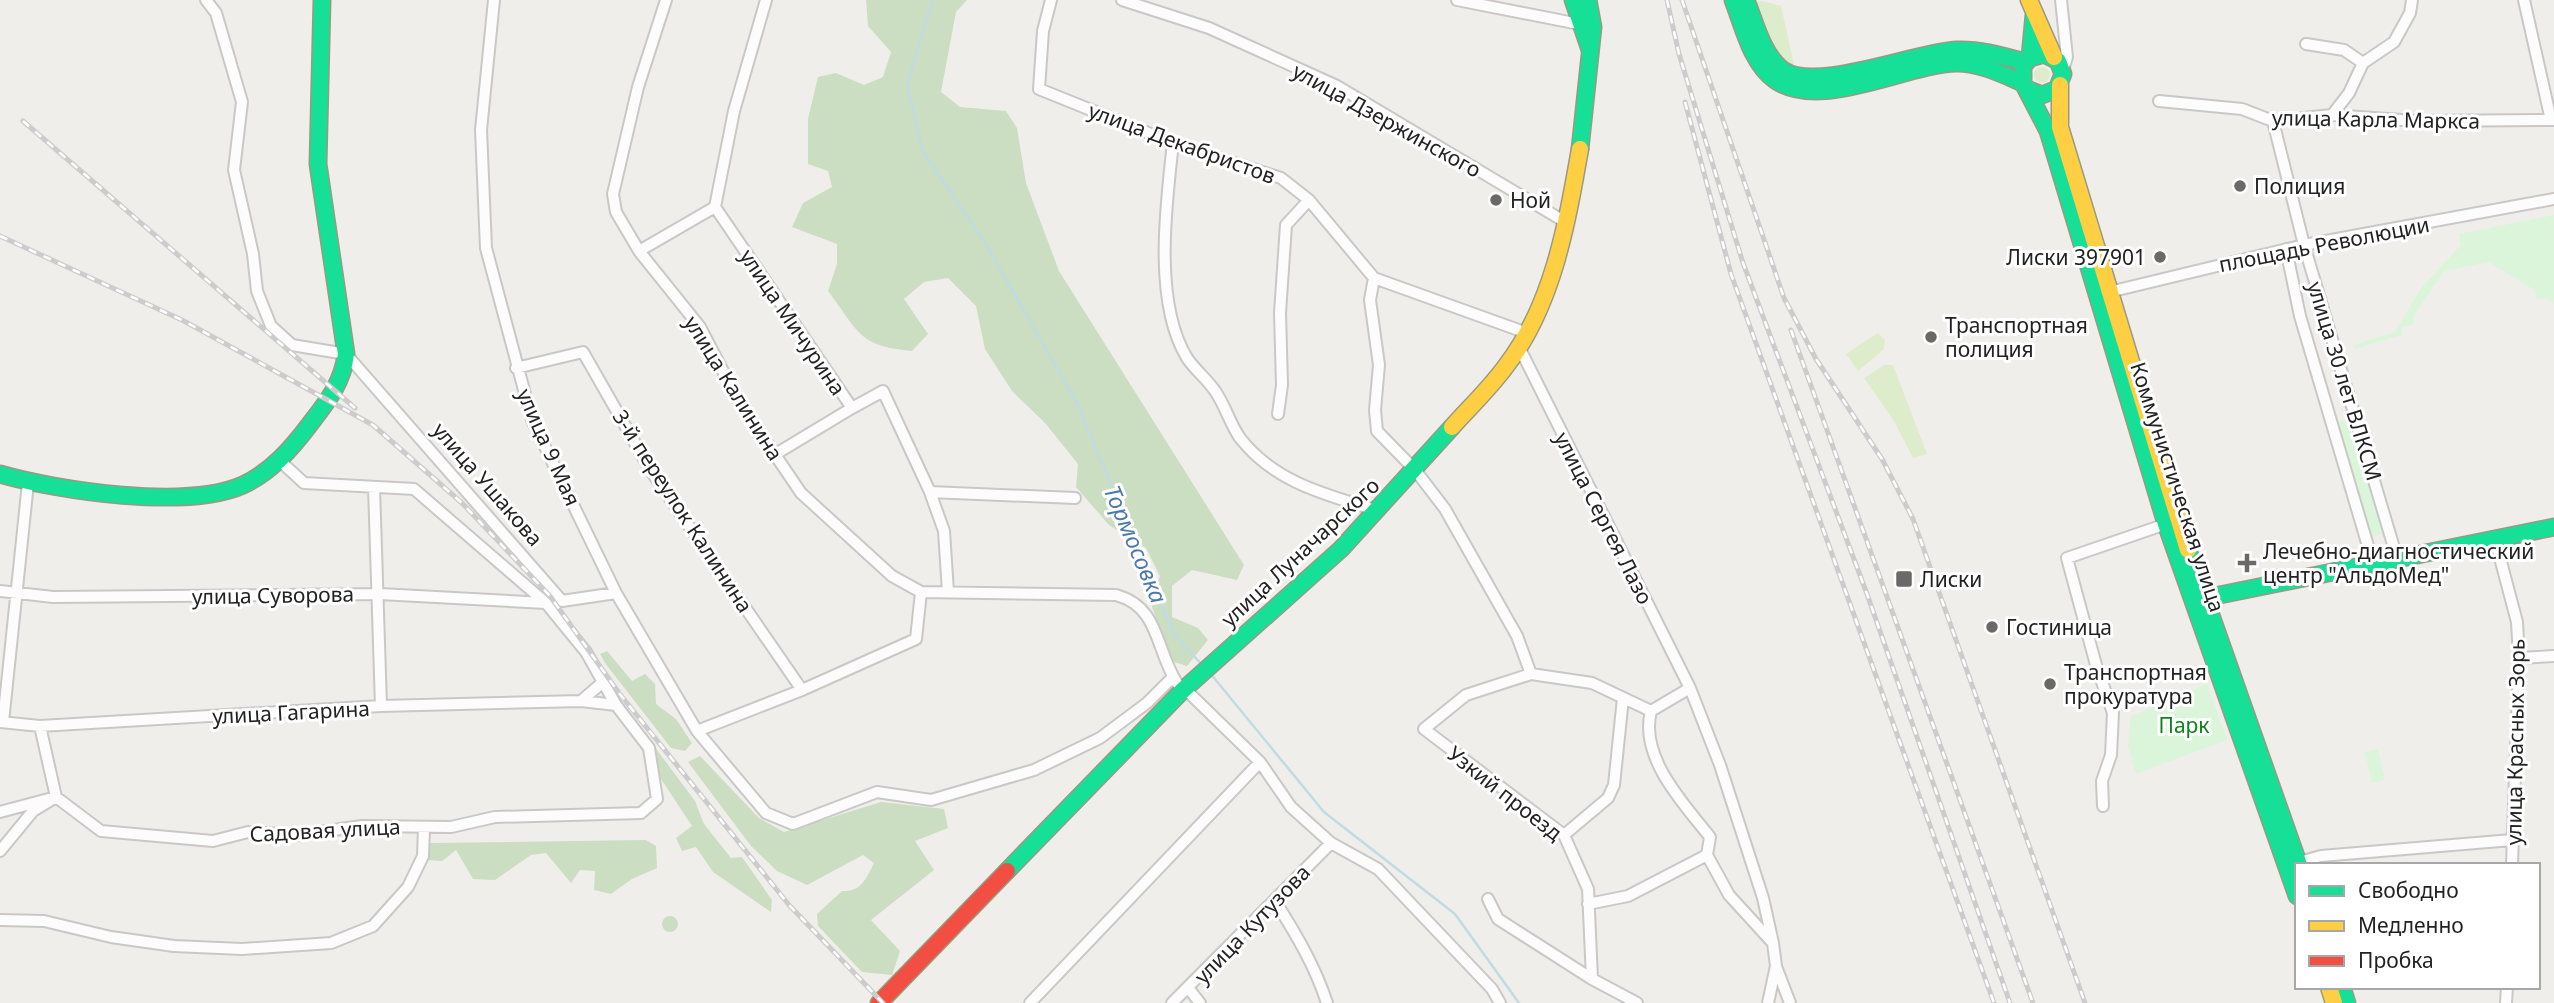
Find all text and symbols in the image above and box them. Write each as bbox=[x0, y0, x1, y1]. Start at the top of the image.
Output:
street label: улица Дзержинского bbox=[1288, 57, 1486, 183]
street label: улица Декабристов bbox=[1085, 96, 1279, 190]
street label: улица Карла Маркса bbox=[2272, 103, 2480, 135]
place label: Полиция bbox=[2254, 172, 2345, 200]
marker: Полиция bbox=[2232, 178, 2248, 194]
place label: Ной bbox=[1510, 186, 1551, 214]
marker: Ной bbox=[1488, 192, 1504, 208]
street label: площадь Революции bbox=[2216, 210, 2432, 278]
street label: улица Мичурина bbox=[734, 243, 852, 401]
place label: Лиски 397901 bbox=[2006, 243, 2146, 271]
marker: Лиски 397901 bbox=[2152, 249, 2168, 265]
street label: улица 30 лет ВЛКСМ bbox=[2301, 278, 2389, 484]
street label: улица Калинина bbox=[678, 310, 790, 466]
place label: Транспортная полиция bbox=[1945, 311, 2088, 363]
marker: Транспортная полиция bbox=[1923, 329, 1939, 345]
street label: Коммунистическая улица bbox=[2124, 359, 2232, 615]
street label: улица 9 Мая bbox=[511, 384, 587, 510]
street label: 3-й переулок Калинина bbox=[607, 404, 759, 618]
street label: улица Ушакова bbox=[427, 416, 549, 552]
street label: улица Сергея Лазо bbox=[1548, 427, 1660, 609]
street label: улица Луначарского bbox=[1215, 471, 1385, 633]
water label: Тормосовка bbox=[1097, 480, 1175, 608]
place label: Лечебно-диагностический центр "АльдоМед" bbox=[2263, 537, 2534, 589]
marker: Лечебно-диагностический центр "АльдоМед" bbox=[2237, 553, 2257, 573]
place label: Лиски bbox=[1920, 565, 1982, 593]
marker: Лиски bbox=[1894, 569, 1914, 589]
street label: улица Суворова bbox=[192, 580, 354, 610]
place label: Гостиница bbox=[2006, 613, 2112, 641]
marker: Гостиница bbox=[1984, 619, 2000, 635]
street label: улица Красных Зорь bbox=[2499, 638, 2531, 846]
place label: Транспортная прокуратура bbox=[2064, 658, 2207, 710]
marker: Транспортная прокуратура bbox=[2042, 676, 2058, 692]
street label: улица Гагарина bbox=[211, 694, 371, 730]
park label: Парк bbox=[2159, 711, 2210, 739]
street label: Узкий проезд bbox=[1442, 739, 1568, 847]
street label: Садовая улица bbox=[249, 812, 401, 848]
street label: улица Кутузова bbox=[1188, 858, 1316, 990]
legend bbox=[2295, 863, 2540, 989]
text: Свободно bbox=[2358, 876, 2459, 904]
text: Медленно bbox=[2358, 911, 2464, 939]
text: Пробка bbox=[2358, 946, 2434, 974]

